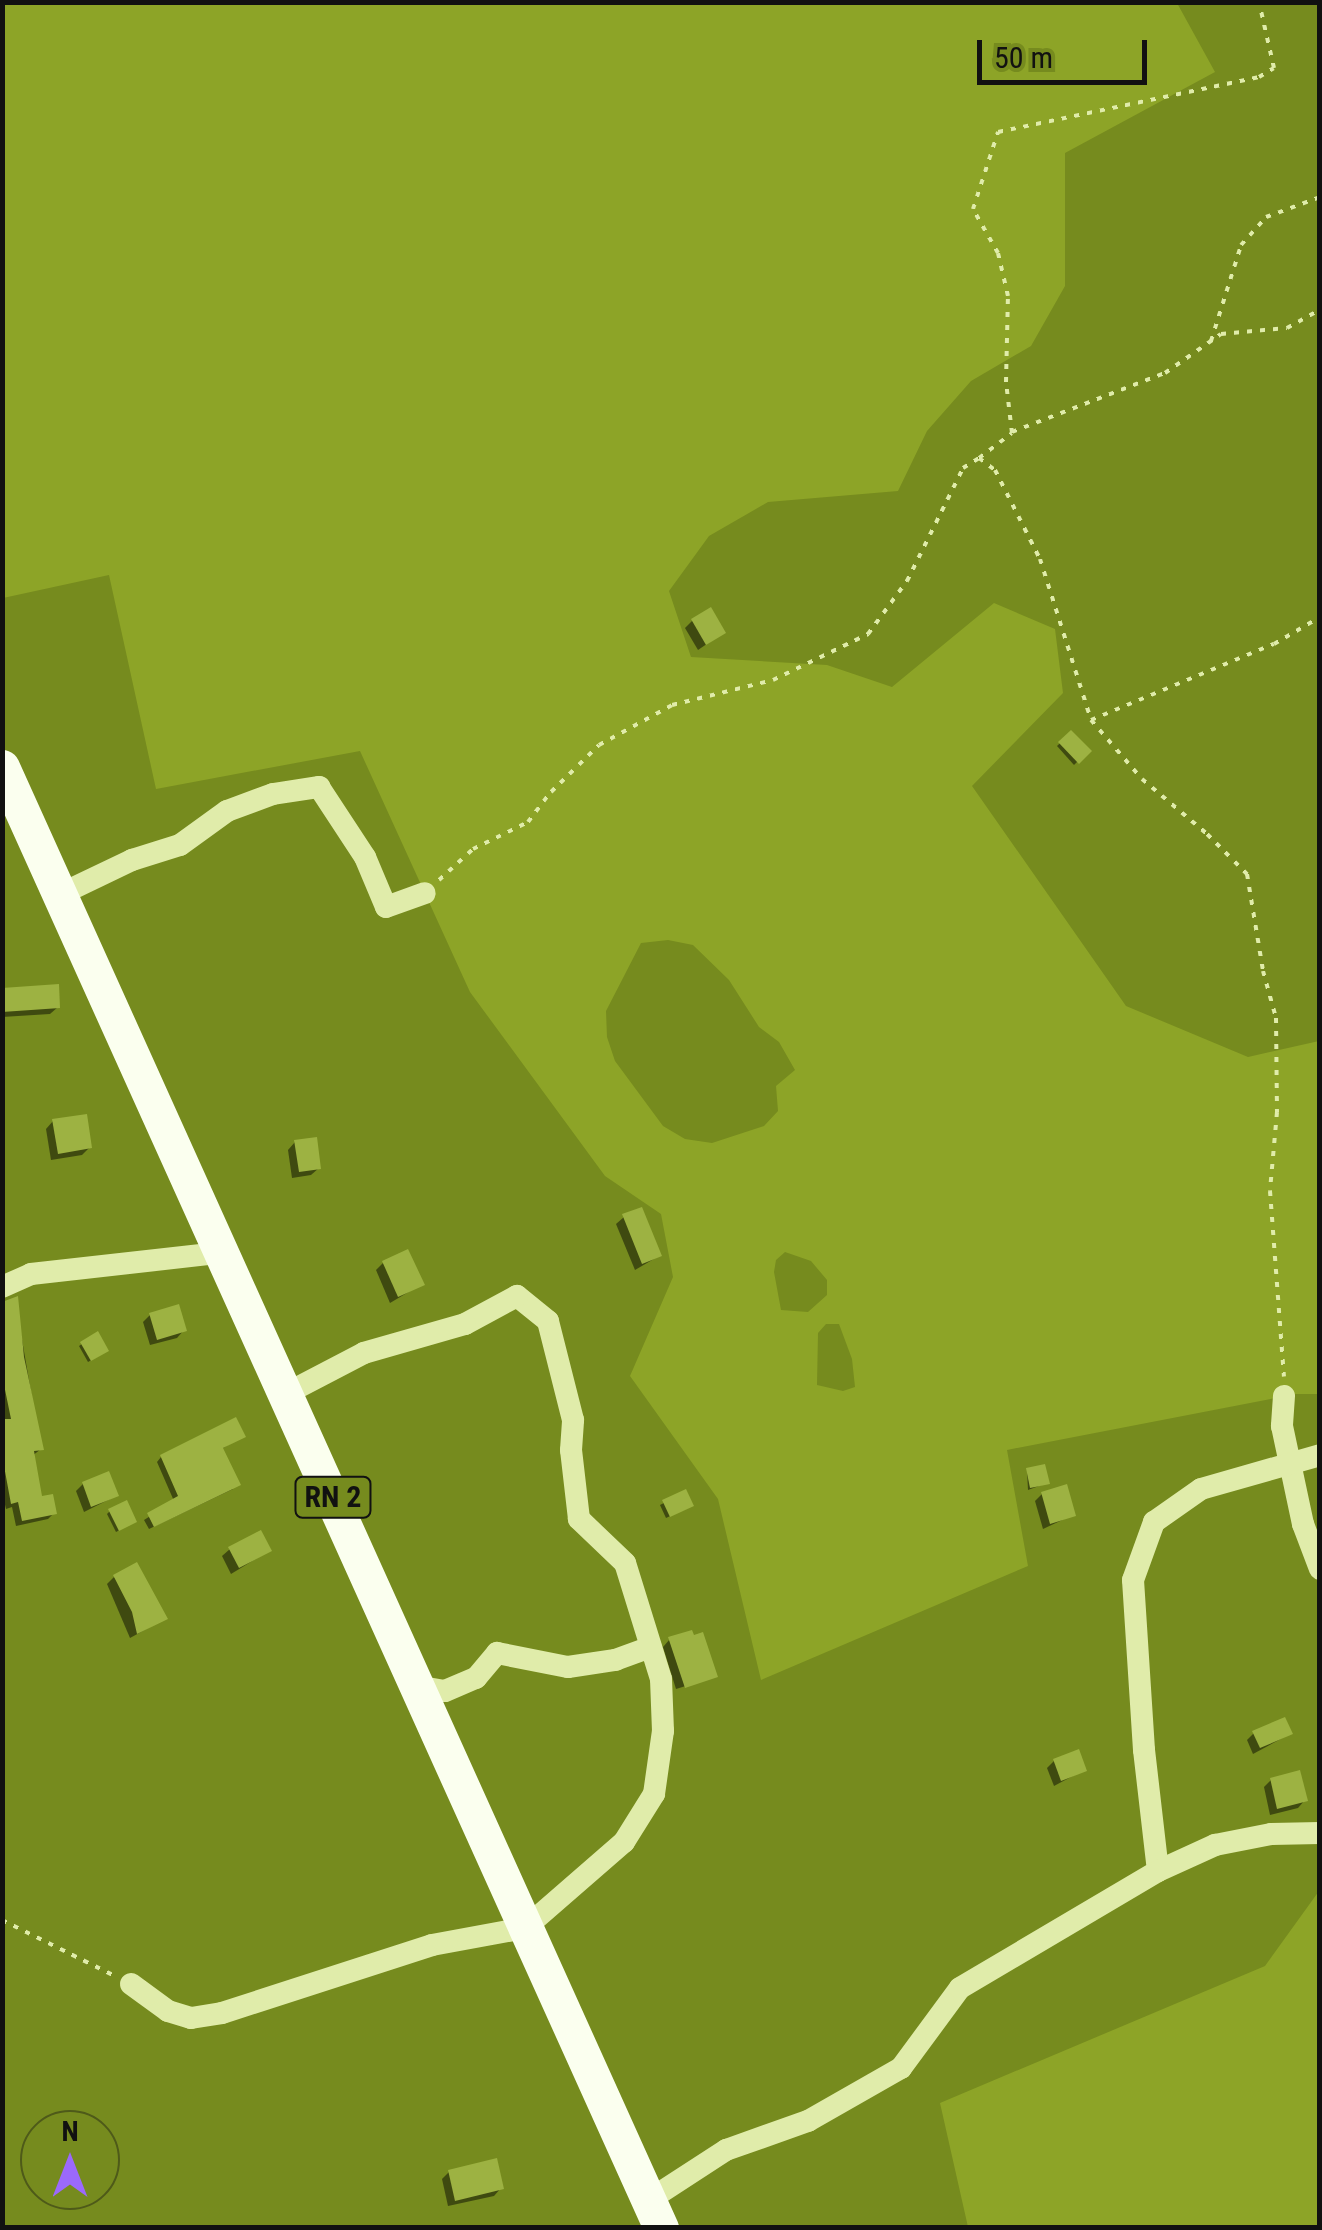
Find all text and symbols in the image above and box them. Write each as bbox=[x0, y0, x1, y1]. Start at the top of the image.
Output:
scale bar bbox=[982, 20, 1152, 82]
text: 50 m bbox=[994, 40, 1053, 75]
road number: RN 2 bbox=[293, 1472, 373, 1522]
north arrow bbox=[20, 2110, 120, 2210]
text: N bbox=[61, 2115, 79, 2148]

